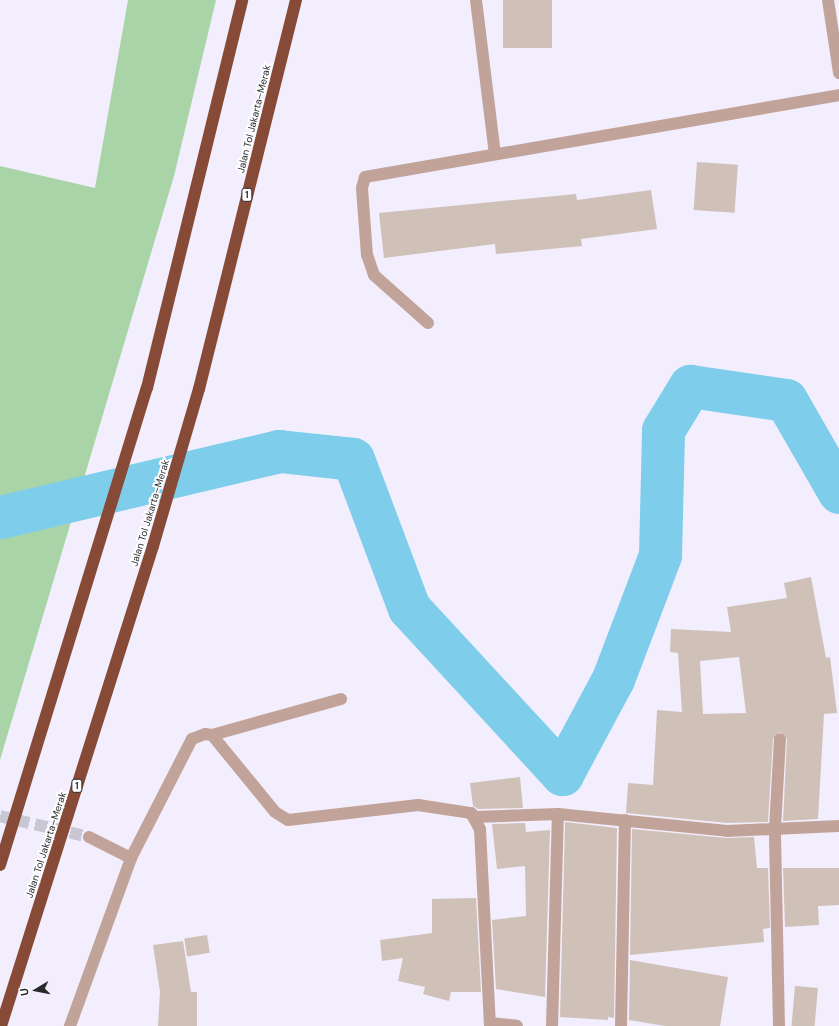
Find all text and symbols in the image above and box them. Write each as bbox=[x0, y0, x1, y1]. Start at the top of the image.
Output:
street label: Jalan Tol Jakarta–Merak bbox=[235, 64, 273, 174]
road number: 1 bbox=[241, 188, 253, 202]
street label: Jalan Tol Jakarta–Merak bbox=[128, 458, 172, 568]
road number: 1 bbox=[71, 779, 83, 793]
street label: Jalan Tol Jakarta–Merak bbox=[23, 790, 69, 900]
north arrow bbox=[16, 970, 56, 1010]
text: U bbox=[17, 987, 32, 997]

